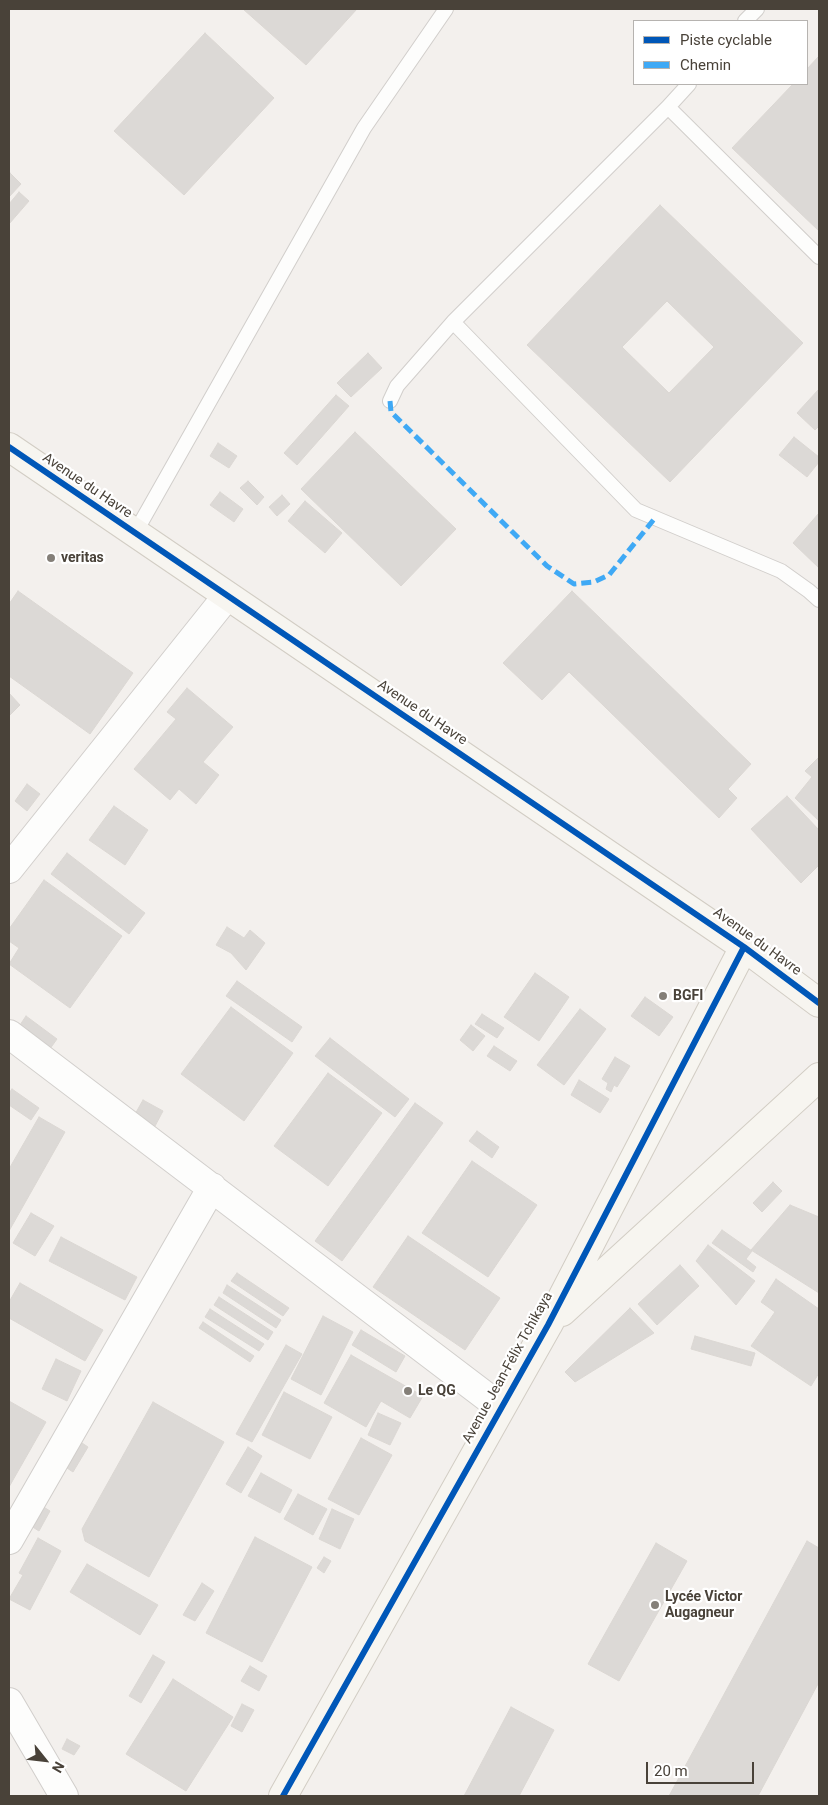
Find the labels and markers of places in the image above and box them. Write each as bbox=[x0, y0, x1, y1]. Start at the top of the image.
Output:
place label: veritas bbox=[61, 550, 104, 566]
marker: veritas bbox=[45, 552, 57, 564]
place label: BGFI bbox=[673, 988, 703, 1004]
marker: BGFI bbox=[657, 990, 669, 1002]
place label: Le QG bbox=[418, 1383, 456, 1399]
marker: Le QG bbox=[402, 1385, 414, 1397]
place label: Lycée Victor Augagneur bbox=[665, 1589, 742, 1621]
marker: Lycée Victor Augagneur bbox=[649, 1599, 661, 1611]

